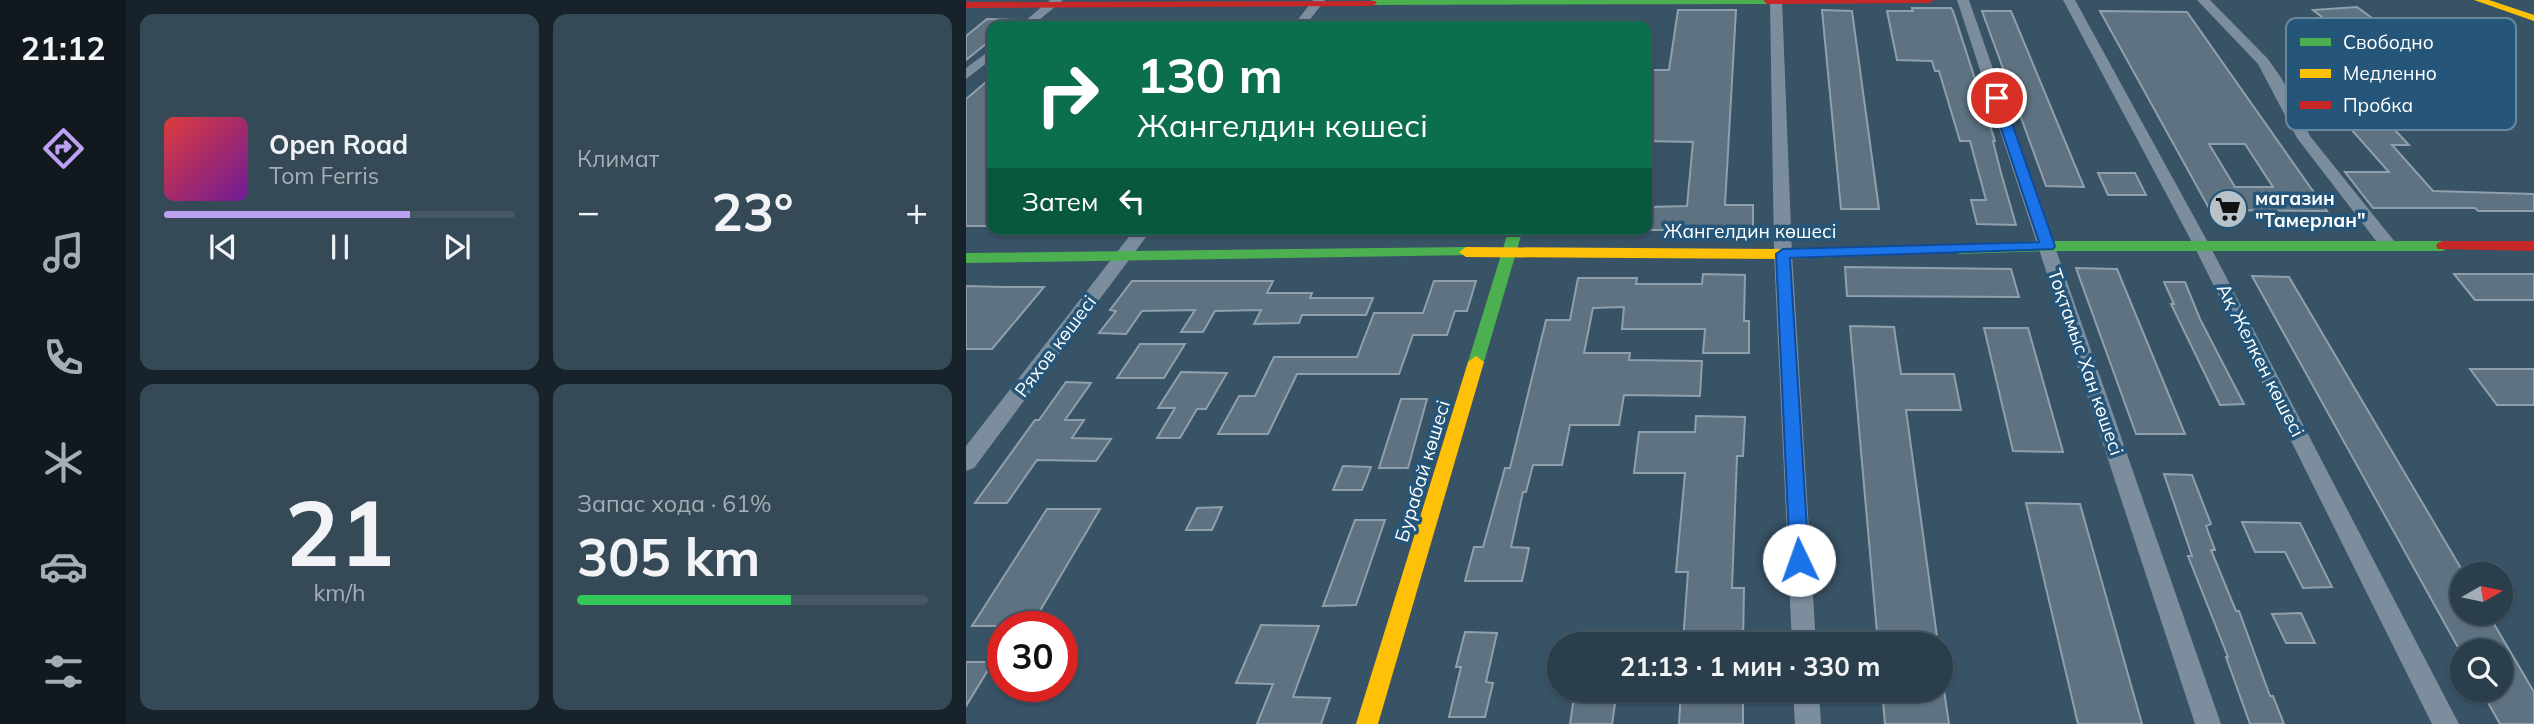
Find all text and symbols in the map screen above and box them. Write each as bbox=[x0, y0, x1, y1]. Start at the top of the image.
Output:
legend bbox=[2286, 18, 2516, 130]
text: 21:12 bbox=[21, 28, 105, 68]
text: Свободно bbox=[2343, 30, 2434, 54]
text: 130 m bbox=[1137, 44, 1283, 105]
icon: right bbox=[1022, 49, 1113, 140]
text: Медленно bbox=[2343, 61, 2437, 85]
pin bbox=[1967, 68, 2027, 128]
icon: arrive bbox=[1978, 79, 2016, 117]
text: Пробка bbox=[2343, 93, 2413, 117]
text: Жангелдин көшесі bbox=[1137, 105, 1428, 145]
icon: directions bbox=[39, 124, 88, 173]
text: Open Road bbox=[269, 128, 408, 161]
text: Климат bbox=[577, 144, 659, 173]
text: Tom Ferris bbox=[269, 161, 379, 190]
text: 23° bbox=[711, 179, 794, 244]
icon: left bbox=[1113, 182, 1151, 220]
text: Затем bbox=[1022, 185, 1099, 218]
place label: магазин "Тамерлан" bbox=[2255, 186, 2366, 232]
text: − bbox=[577, 187, 600, 235]
text: + bbox=[905, 187, 928, 235]
supermarket icon: магазин "Тамерлан" bbox=[2207, 188, 2249, 230]
street label: Жангелдин көшесі bbox=[1664, 219, 1836, 243]
icon: music bbox=[39, 228, 88, 277]
icon: previous bbox=[204, 228, 242, 266]
icon: pause bbox=[321, 228, 359, 266]
icon: next bbox=[438, 228, 476, 266]
street label: Тоқтамыс Хан көшесі bbox=[2043, 266, 2129, 458]
street label: Ақ Желкен көшесі bbox=[2212, 279, 2310, 441]
street label: Ряхов көшесі bbox=[1009, 290, 1101, 402]
icon: phone bbox=[39, 333, 88, 382]
street label: Бурабай көшесі bbox=[1389, 397, 1455, 545]
icon: climate bbox=[39, 438, 88, 487]
text: 21 bbox=[285, 475, 394, 589]
text: Запас хода · 61% bbox=[577, 489, 772, 518]
position arrow bbox=[1762, 523, 1836, 597]
text: 305 km bbox=[577, 524, 760, 589]
icon: car bbox=[39, 542, 88, 591]
north arrow bbox=[2450, 562, 2513, 625]
map controls bbox=[2450, 562, 2513, 702]
text: km/h bbox=[313, 578, 366, 607]
speed limit sign: 30 bbox=[987, 611, 1078, 702]
button: search bbox=[2450, 639, 2513, 702]
icon: filters bbox=[39, 647, 88, 696]
text: 21:13 · 1 мин · 330 m bbox=[1620, 650, 1880, 683]

